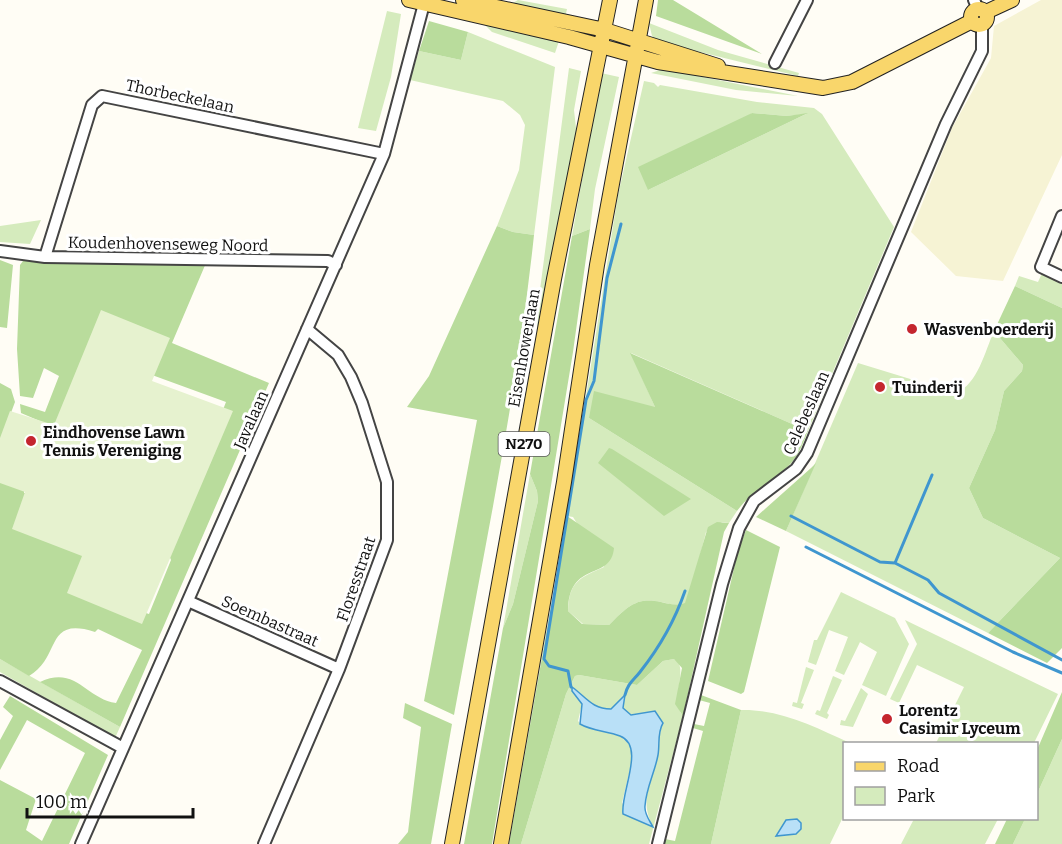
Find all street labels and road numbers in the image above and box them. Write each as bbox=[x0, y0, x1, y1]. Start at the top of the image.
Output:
street label: Thorbeckelaan bbox=[124, 75, 236, 117]
street label: Koudenhovenseweg Noord bbox=[68, 233, 269, 255]
street label: Eisenhowerlaan bbox=[504, 287, 544, 409]
street label: Celebeslaan bbox=[779, 368, 833, 458]
street label: Javalaan bbox=[229, 388, 272, 453]
road number: N270 bbox=[498, 432, 550, 456]
street label: Floresstraat bbox=[333, 534, 380, 624]
street label: Soembastraat bbox=[219, 591, 322, 651]

